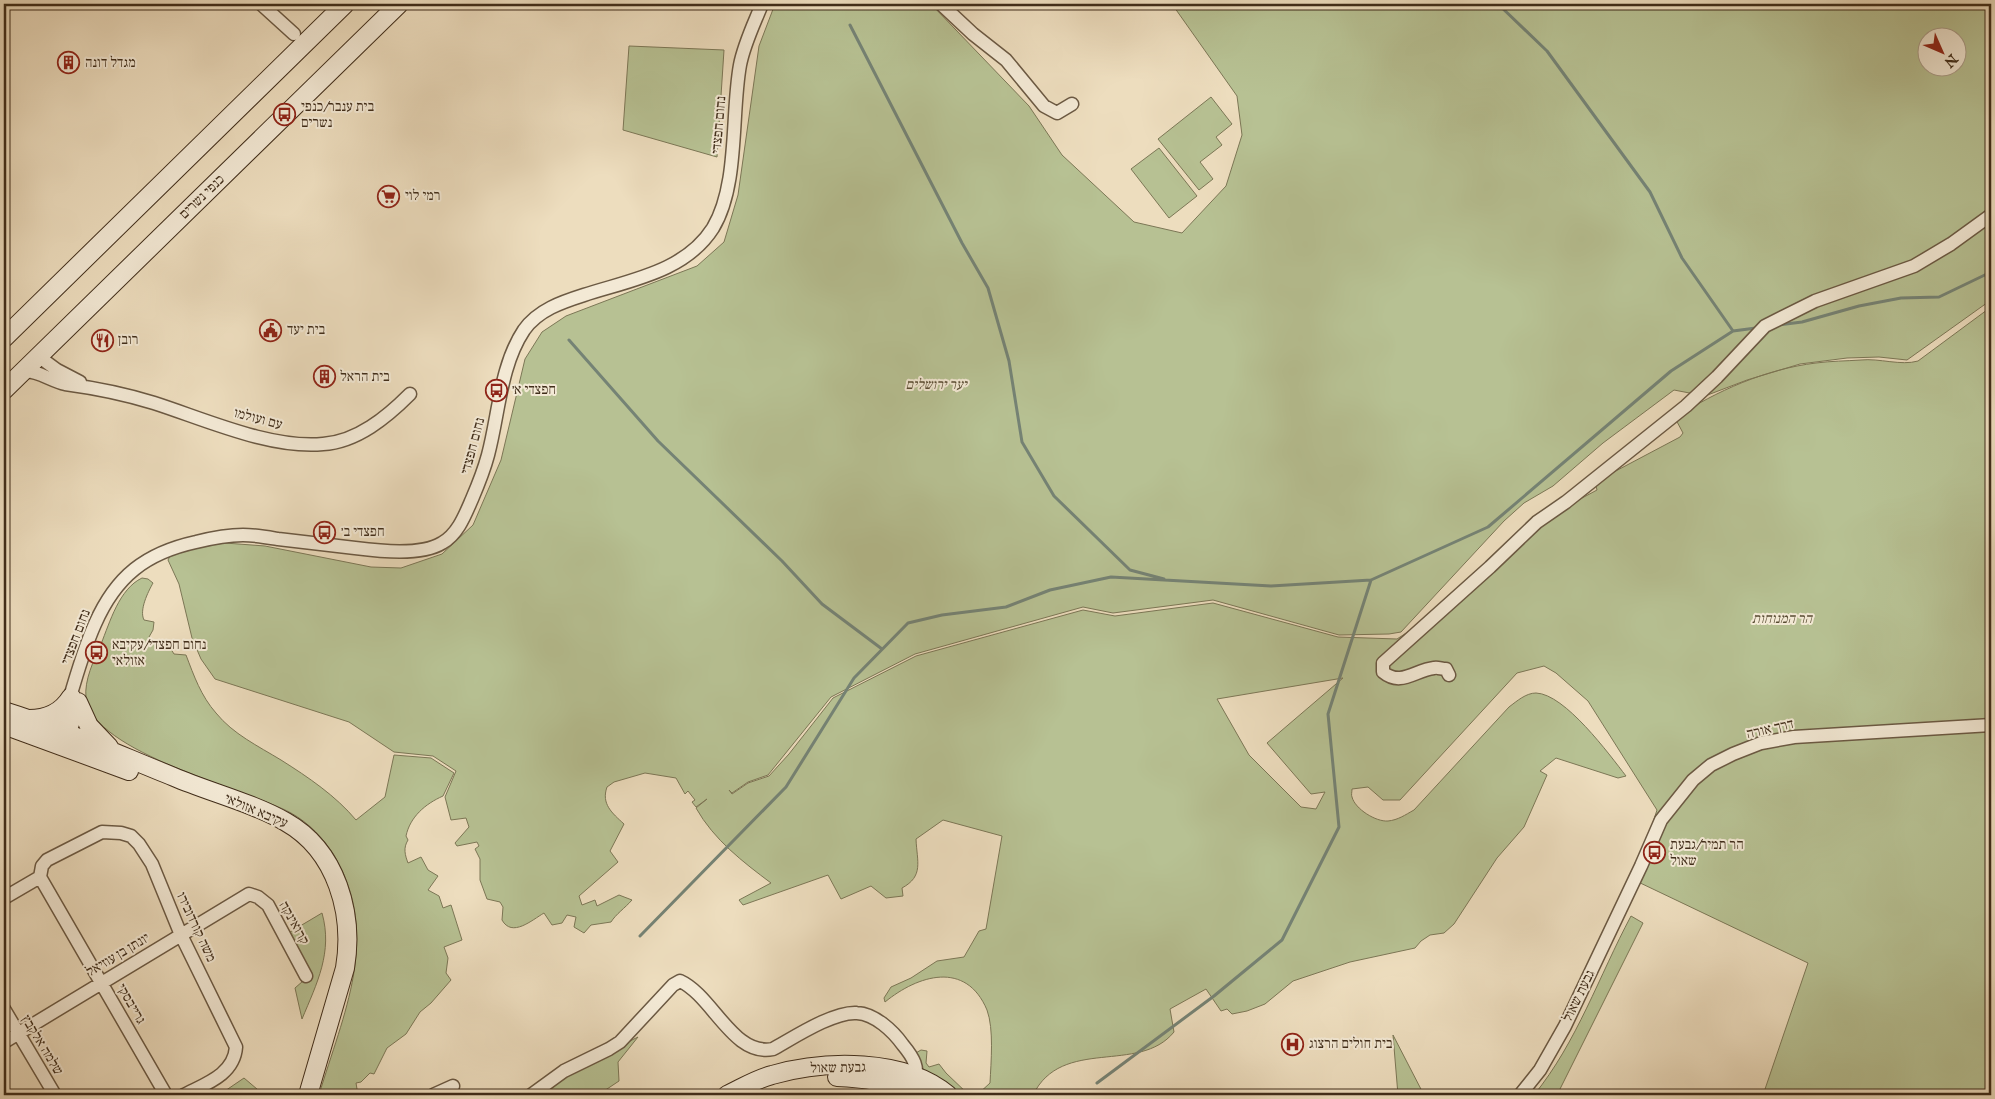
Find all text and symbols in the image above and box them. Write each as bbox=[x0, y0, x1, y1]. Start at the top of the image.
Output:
north arrow bbox=[1918, 28, 1968, 78]
text: N bbox=[1940, 49, 1962, 71]
building icon: מגדל דונה bbox=[57, 51, 81, 75]
place label: מגדל דונה bbox=[85, 54, 136, 72]
street label: נחום חפצדי bbox=[708, 95, 730, 155]
place label: בית ענבר/כנפי נשרים bbox=[301, 98, 374, 132]
bus stop icon: בית ענבר/כנפי נשרים bbox=[273, 103, 297, 127]
street label: כנפי נשרים bbox=[175, 171, 229, 223]
supermarket icon: רמי לוי bbox=[377, 184, 401, 208]
place label: רמי לוי bbox=[405, 187, 440, 205]
public building icon: בית יעד bbox=[259, 318, 283, 342]
place label: בית יעד bbox=[287, 321, 325, 339]
restaurant icon: רובן bbox=[90, 328, 114, 352]
place label: רובן bbox=[118, 331, 138, 349]
building icon: בית הראל bbox=[312, 365, 336, 389]
place label: בית הראל bbox=[340, 368, 390, 386]
park label: יער ירושלים bbox=[906, 376, 969, 394]
bus stop icon: חפצדי א׳ bbox=[484, 378, 508, 402]
place label: חפצדי א׳ bbox=[512, 381, 556, 399]
street label: עם ועולמו bbox=[232, 404, 285, 434]
street label: נחום חפצדי bbox=[457, 416, 489, 476]
bus stop icon: חפצדי ב׳ bbox=[313, 520, 337, 544]
place label: חפצדי ב׳ bbox=[341, 523, 385, 541]
street label: נחום חפצדי bbox=[57, 607, 95, 667]
park label: הר המנוחות bbox=[1752, 610, 1813, 628]
place label: נחום חפצדי/עקיבא אזולאי bbox=[112, 636, 206, 670]
bus stop icon: נחום חפצדי/עקיבא אזולאי bbox=[84, 641, 108, 665]
street label: דרך אורה bbox=[1745, 715, 1795, 743]
street label: עקיבא אזולאי bbox=[221, 790, 291, 833]
place label: הר תמיר/גבעת שאול bbox=[1670, 836, 1744, 870]
bus stop icon: הר תמיר/גבעת שאול bbox=[1642, 841, 1666, 865]
street label: משה קורדובירו bbox=[172, 889, 220, 965]
street label: קרואינקה bbox=[275, 898, 313, 948]
street label: יונתן בן עוזיאל bbox=[83, 929, 153, 981]
street label: גבעת שאול bbox=[1559, 967, 1599, 1025]
street label: גרייבסקי bbox=[112, 981, 150, 1028]
street label: שלמה אלקבץ bbox=[17, 1012, 67, 1079]
hospital icon: בית חולים הרצוג bbox=[1281, 1032, 1305, 1056]
place label: בית חולים הרצוג bbox=[1309, 1035, 1393, 1053]
street label: גבעת שאול bbox=[810, 1059, 866, 1077]

